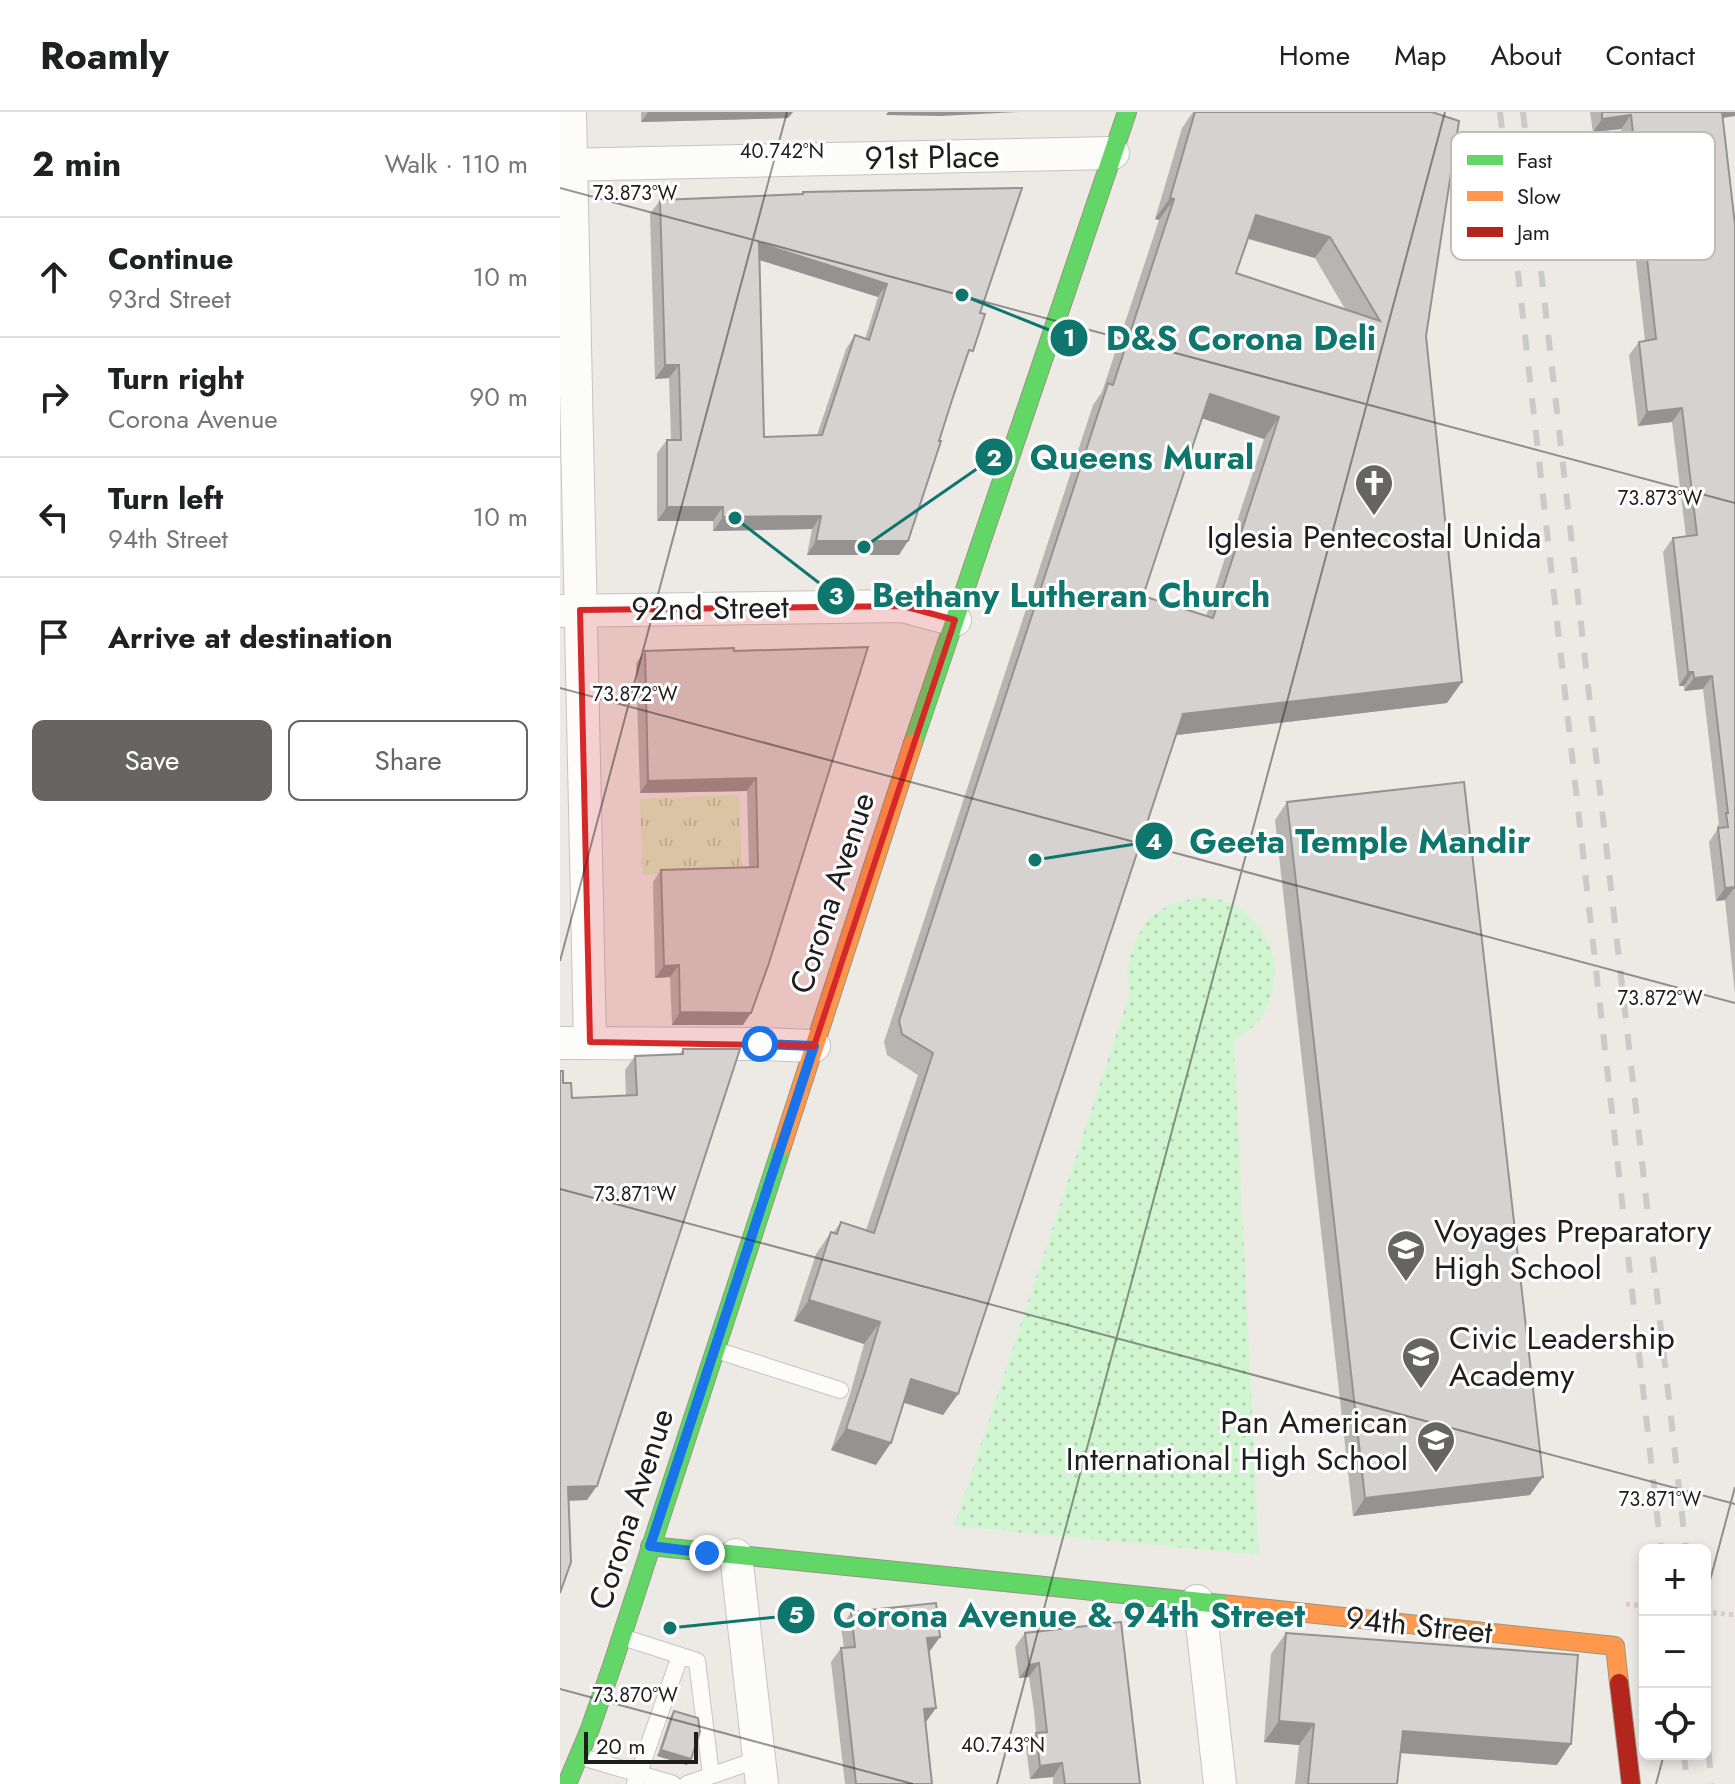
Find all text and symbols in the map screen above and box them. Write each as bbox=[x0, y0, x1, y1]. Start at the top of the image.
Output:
text: Roamly bbox=[40, 28, 169, 83]
text: Home bbox=[1279, 35, 1350, 76]
text: Map bbox=[1394, 35, 1446, 76]
text: About bbox=[1490, 35, 1562, 76]
text: Contact bbox=[1606, 35, 1695, 76]
legend bbox=[1451, 132, 1715, 260]
street label: 91st Place bbox=[864, 133, 1000, 181]
text: 40.742°N bbox=[740, 137, 824, 166]
text: 2 min bbox=[32, 140, 121, 189]
text: Fast bbox=[1517, 144, 1553, 176]
text: Walk · 110 m bbox=[384, 145, 528, 183]
text: 73.873°W bbox=[593, 179, 677, 208]
text: Slow bbox=[1517, 180, 1561, 212]
text: Jam bbox=[1514, 216, 1550, 248]
text: Continue bbox=[108, 237, 234, 280]
icon: ahead bbox=[32, 255, 76, 299]
text: 10 m bbox=[473, 258, 528, 296]
text: 93rd Street bbox=[108, 280, 231, 318]
callout: D&S Corona Deli bbox=[1049, 309, 1392, 367]
text: D&S Corona Deli bbox=[1106, 314, 1376, 363]
text: 1 bbox=[1063, 320, 1075, 355]
text: Turn right bbox=[108, 357, 244, 400]
icon: right bbox=[32, 375, 76, 419]
text: 90 m bbox=[469, 378, 528, 416]
text: Corona Avenue bbox=[108, 400, 278, 438]
callout: Queens Mural bbox=[974, 428, 1270, 486]
text: Queens Mural bbox=[1030, 433, 1254, 482]
text: 2 bbox=[986, 440, 1002, 475]
church icon: Iglesia Pentecostal Unida bbox=[1353, 462, 1395, 517]
text: Turn left bbox=[108, 477, 223, 520]
text: 73.873°W bbox=[1618, 484, 1702, 513]
icon: left bbox=[32, 495, 76, 539]
text: 10 m bbox=[473, 498, 528, 536]
place label: Iglesia Pentecostal Unida bbox=[1207, 514, 1541, 560]
text: 94th Street bbox=[108, 520, 228, 558]
callout: Bethany Lutheran Church bbox=[816, 567, 1287, 625]
text: Bethany Lutheran Church bbox=[872, 571, 1270, 620]
text: 3 bbox=[829, 578, 844, 613]
street label: 92nd Street bbox=[631, 584, 790, 632]
icon: arrive bbox=[32, 615, 76, 659]
text: Arrive at destination bbox=[108, 616, 393, 659]
text: 73.872°W bbox=[593, 680, 678, 709]
button: Save bbox=[32, 720, 272, 801]
button: Share bbox=[288, 720, 528, 801]
street label: Corona Avenue bbox=[778, 787, 886, 999]
callout: Geeta Temple Mandir bbox=[1134, 812, 1547, 870]
text: Geeta Temple Mandir bbox=[1189, 817, 1531, 866]
text: 4 bbox=[1146, 824, 1162, 859]
text: 73.872°W bbox=[1618, 984, 1703, 1013]
route start bbox=[742, 1026, 778, 1062]
text: 73.871°W bbox=[594, 1180, 676, 1209]
place label: Voyages Preparatory High School bbox=[1434, 1208, 1712, 1291]
school or university icon: Voyages Preparatory High School bbox=[1385, 1228, 1427, 1283]
place label: Civic Leadership Academy bbox=[1449, 1315, 1675, 1398]
school or university icon: Civic Leadership Academy bbox=[1400, 1335, 1442, 1390]
place label: Pan American International High School bbox=[1066, 1399, 1408, 1482]
street label: Corona Avenue bbox=[577, 1403, 685, 1615]
school or university icon: Pan American International High School bbox=[1415, 1419, 1457, 1474]
text: 73.871°W bbox=[1619, 1485, 1701, 1514]
route end bbox=[689, 1535, 725, 1571]
map controls bbox=[1639, 1544, 1711, 1760]
button: + bbox=[1639, 1544, 1711, 1616]
callout: Corona Avenue & 94th Street bbox=[776, 1586, 1321, 1644]
text: Corona Avenue & 94th Street bbox=[833, 1591, 1305, 1640]
street label: 94th Street bbox=[1343, 1594, 1495, 1656]
text: 5 bbox=[788, 1597, 804, 1632]
button: − bbox=[1639, 1616, 1711, 1688]
text: 73.870°W bbox=[592, 1681, 678, 1710]
button: locate bbox=[1639, 1688, 1711, 1760]
scale bar bbox=[584, 1728, 698, 1764]
text: 20 m bbox=[596, 1730, 645, 1762]
text: 40.743°N bbox=[961, 1731, 1045, 1760]

